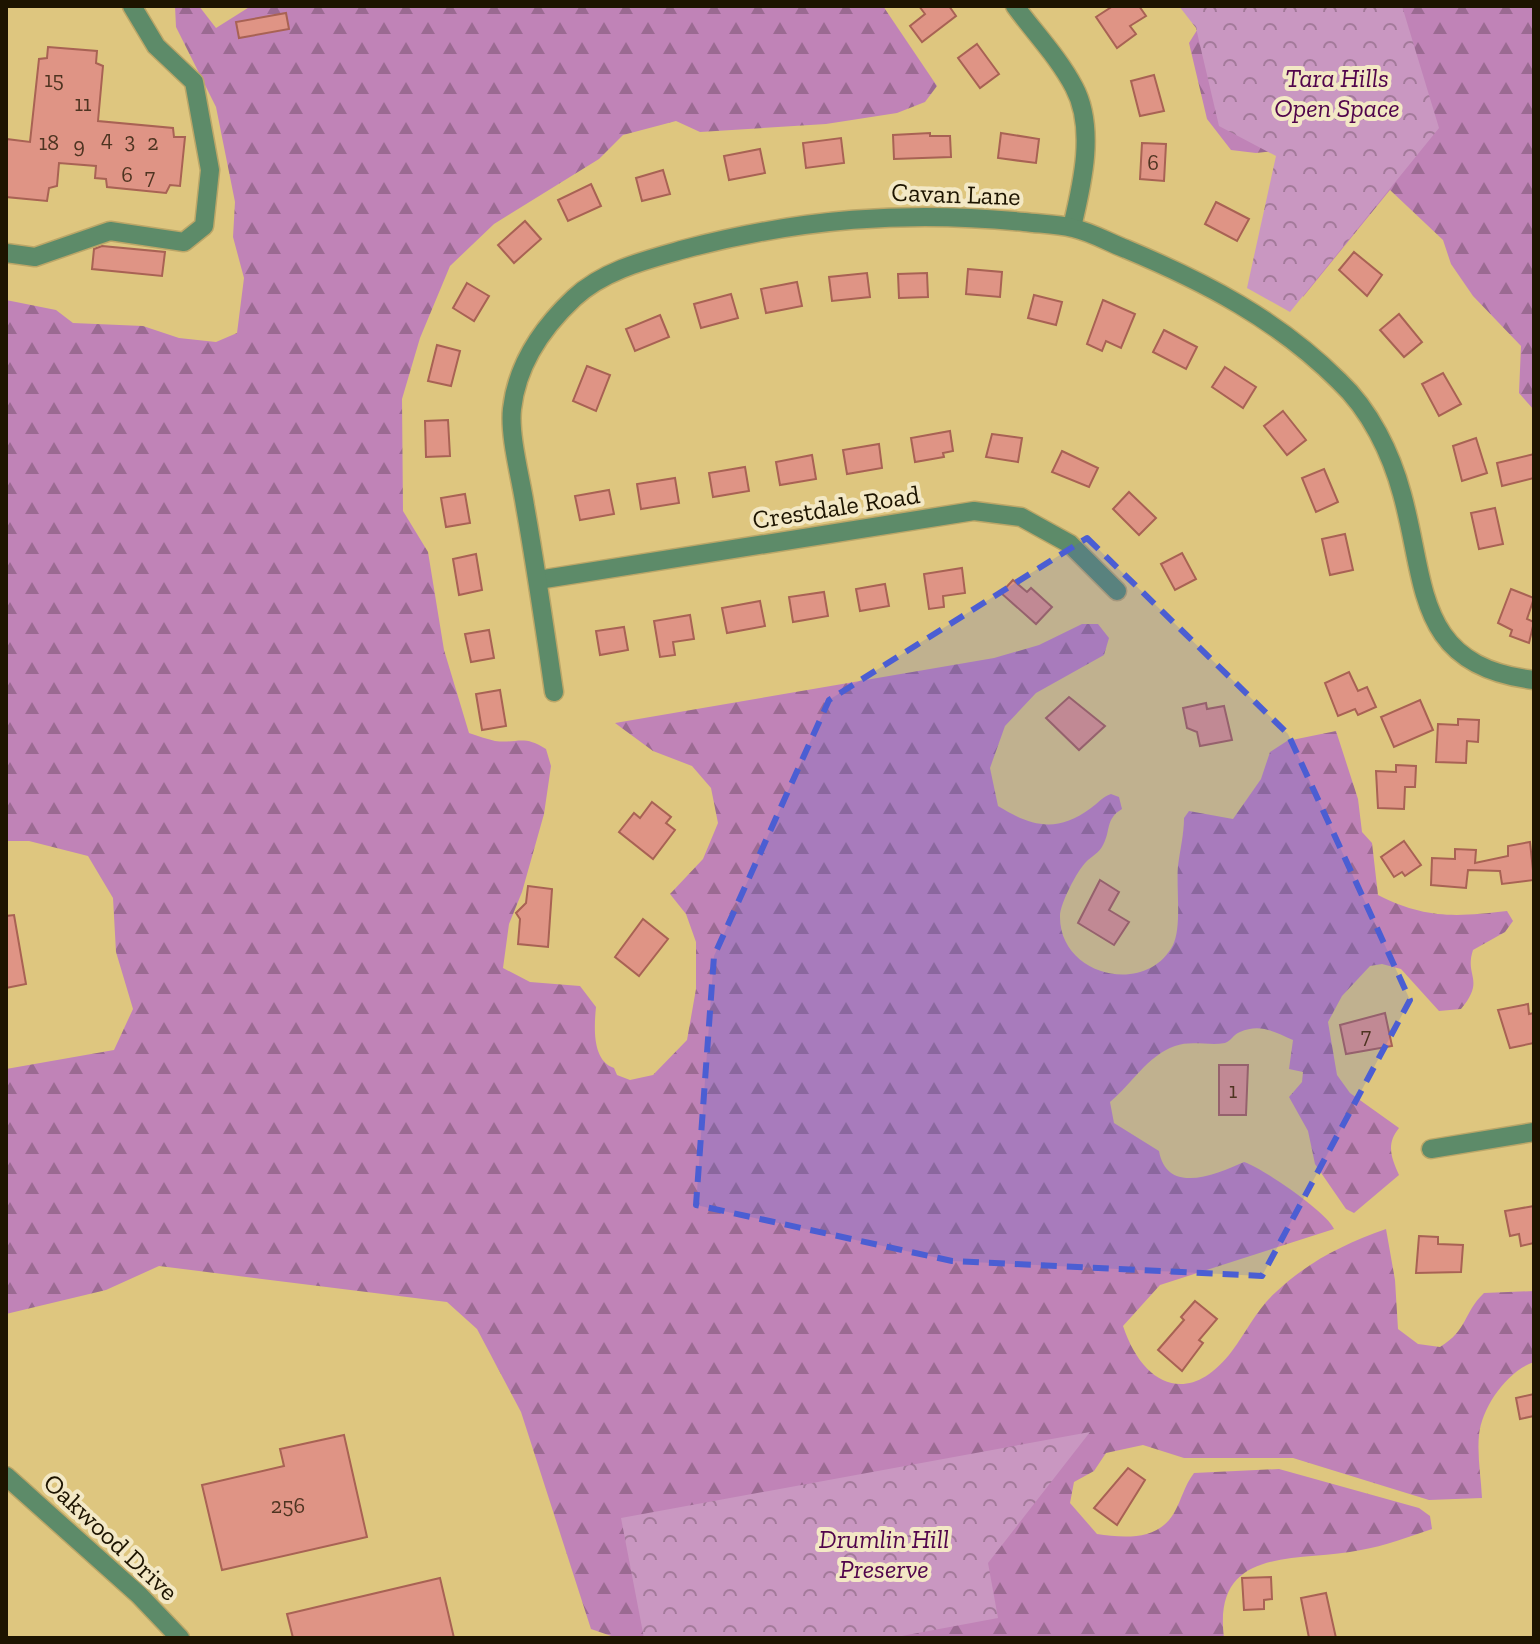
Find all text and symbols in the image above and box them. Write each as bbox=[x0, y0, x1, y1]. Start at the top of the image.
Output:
park label: Tara Hills Open Space bbox=[1274, 62, 1400, 124]
house number: 15 bbox=[44, 66, 64, 93]
house number: 11 bbox=[75, 90, 92, 117]
house number: 4 bbox=[101, 125, 113, 152]
house number: 3 bbox=[125, 127, 135, 154]
house number: 18 bbox=[39, 129, 59, 156]
house number: 2 bbox=[147, 129, 159, 156]
house number: 9 bbox=[73, 132, 85, 159]
house number: 6 bbox=[1147, 149, 1159, 176]
house number: 6 bbox=[121, 161, 133, 188]
house number: 7 bbox=[145, 163, 156, 190]
street label: Cavan Lane bbox=[891, 176, 1021, 212]
street label: Crestdale Road bbox=[750, 478, 922, 536]
house number: 7 bbox=[1361, 1022, 1372, 1049]
house number: 1 bbox=[1229, 1077, 1238, 1104]
street label: Oakwood Drive bbox=[37, 1466, 185, 1608]
house number: 256 bbox=[271, 1492, 305, 1519]
park label: Drumlin Hill Preserve bbox=[819, 1523, 949, 1585]

